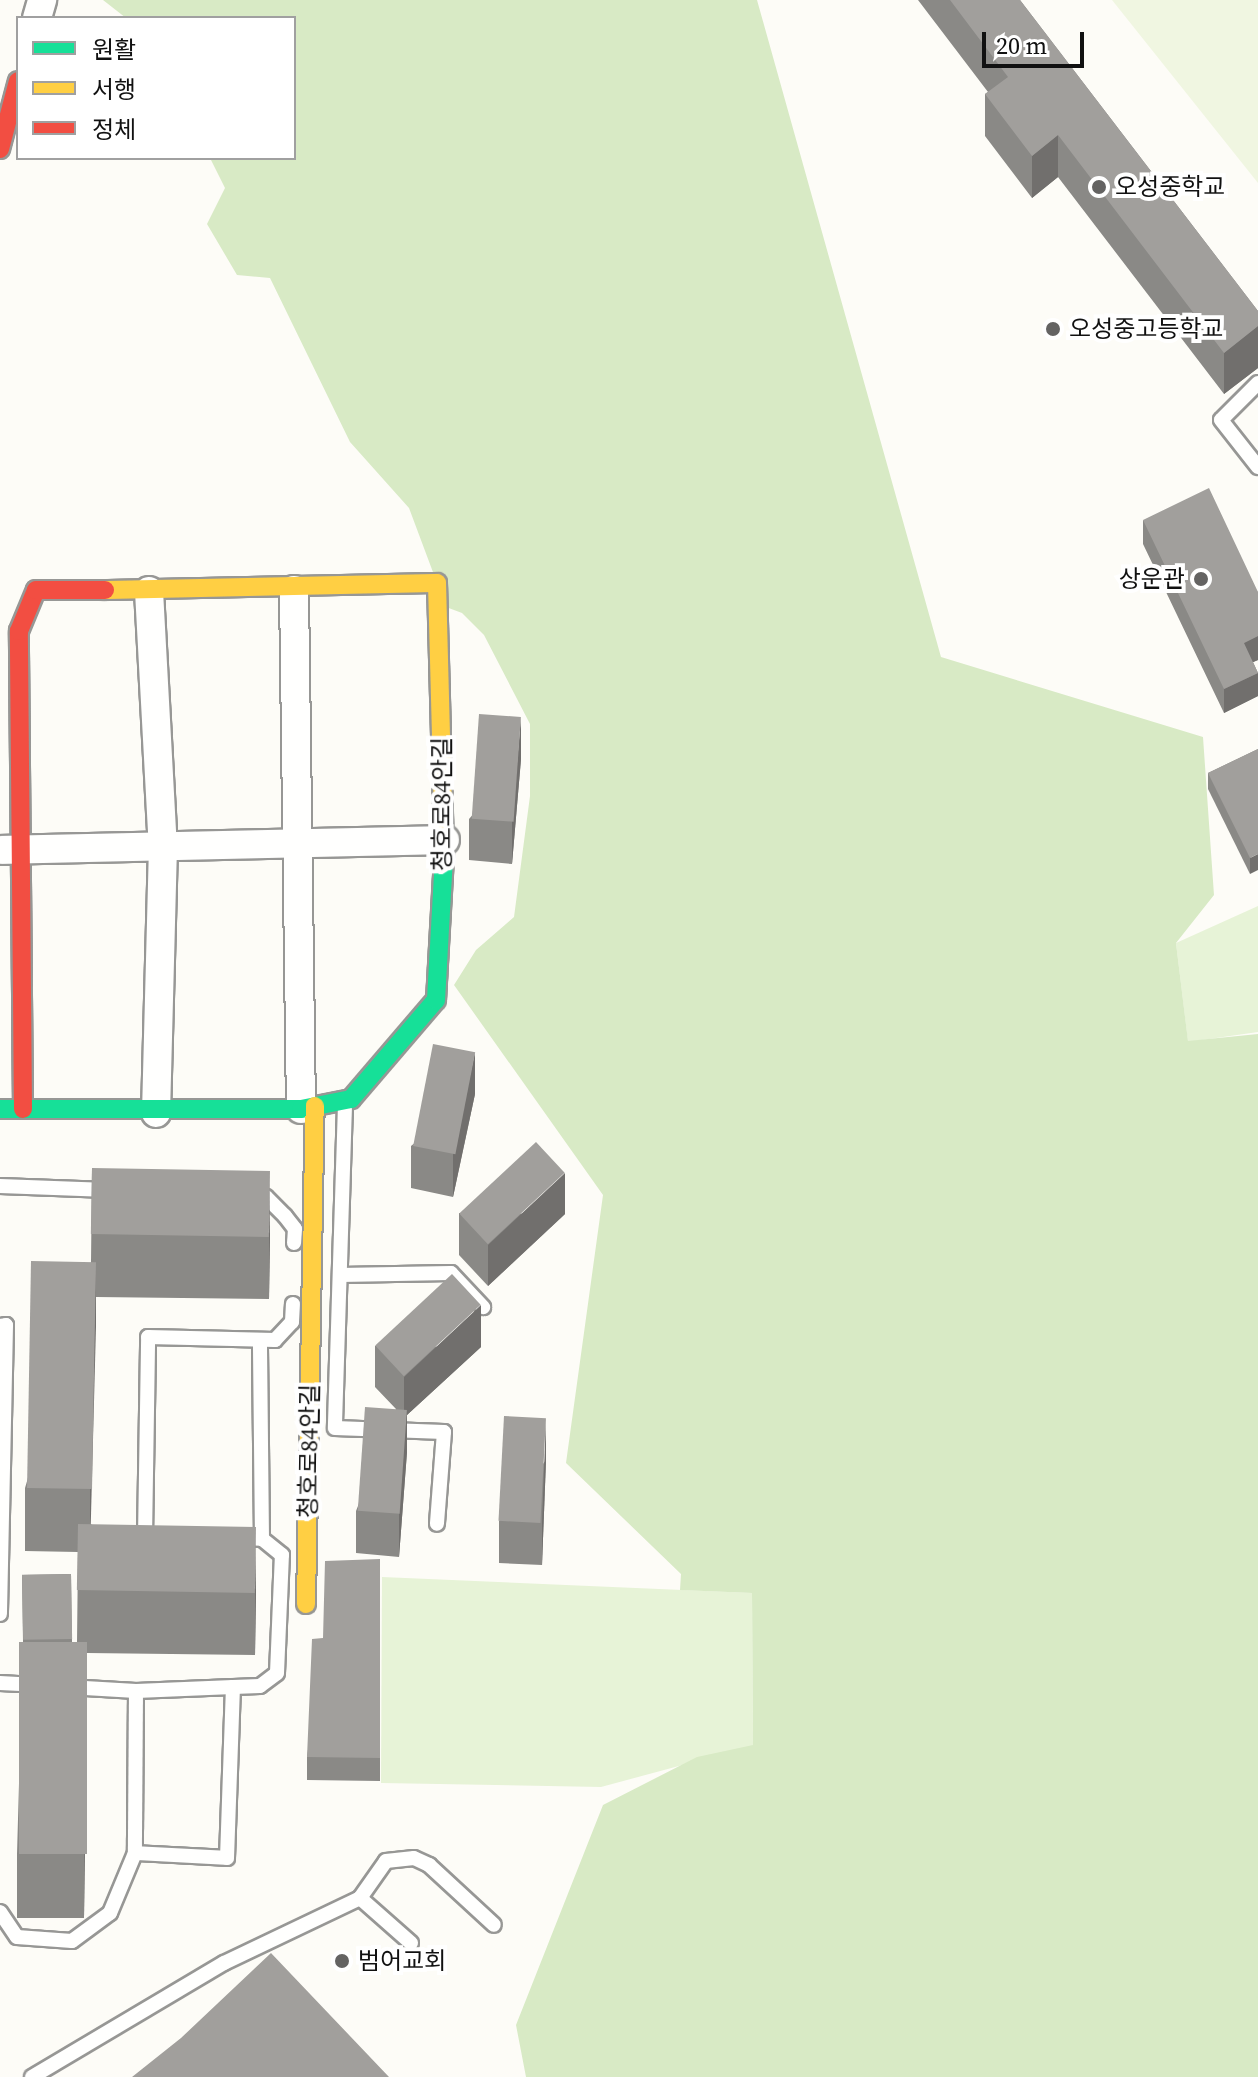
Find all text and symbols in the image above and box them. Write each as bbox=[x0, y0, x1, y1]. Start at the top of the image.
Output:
legend bbox=[16, 16, 296, 160]
scale bar bbox=[986, 16, 1088, 66]
text: 20 m bbox=[996, 29, 1047, 62]
text: 원활 bbox=[92, 33, 136, 66]
text: 서행 bbox=[92, 73, 136, 106]
text: 정체 bbox=[92, 113, 136, 146]
place label: 오성중학교 bbox=[1115, 173, 1225, 201]
marker: 오성중학교 bbox=[1090, 178, 1108, 196]
place label: 오성중고등학교 bbox=[1069, 315, 1224, 343]
marker: 오성중고등학교 bbox=[1044, 320, 1062, 338]
place label: 상운관 bbox=[1119, 565, 1185, 593]
marker: 상운관 bbox=[1192, 570, 1210, 588]
street label: 청호로84안길 bbox=[428, 737, 456, 871]
street label: 청호로84안길 bbox=[293, 1384, 325, 1518]
place label: 범어교회 bbox=[358, 1947, 446, 1975]
marker: 범어교회 bbox=[333, 1952, 351, 1970]

